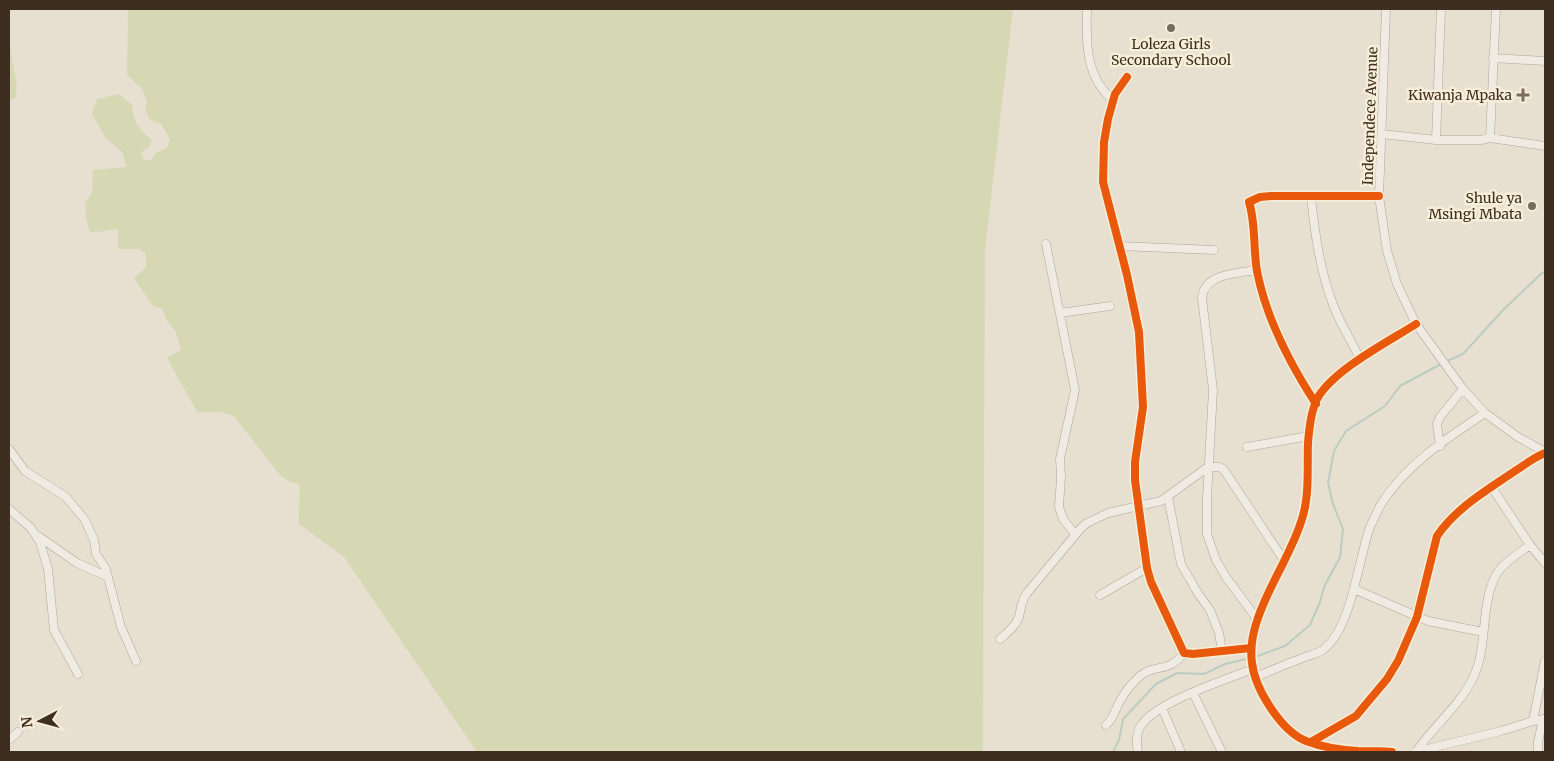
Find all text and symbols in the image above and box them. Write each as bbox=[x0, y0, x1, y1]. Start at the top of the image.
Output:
marker: Loleza Girls Secondary School bbox=[1165, 22, 1177, 34]
place label: Loleza Girls Secondary School bbox=[1111, 35, 1232, 69]
street label: Independece Avenue bbox=[1359, 46, 1381, 186]
place label: Kiwanja Mpaka bbox=[1408, 86, 1512, 104]
marker: Kiwanja Mpaka bbox=[1516, 88, 1530, 102]
place label: Shule ya Msingi Mbata bbox=[1428, 189, 1522, 223]
marker: Shule ya Msingi Mbata bbox=[1526, 200, 1538, 212]
north arrow bbox=[15, 696, 65, 746]
text: N bbox=[18, 716, 37, 729]

